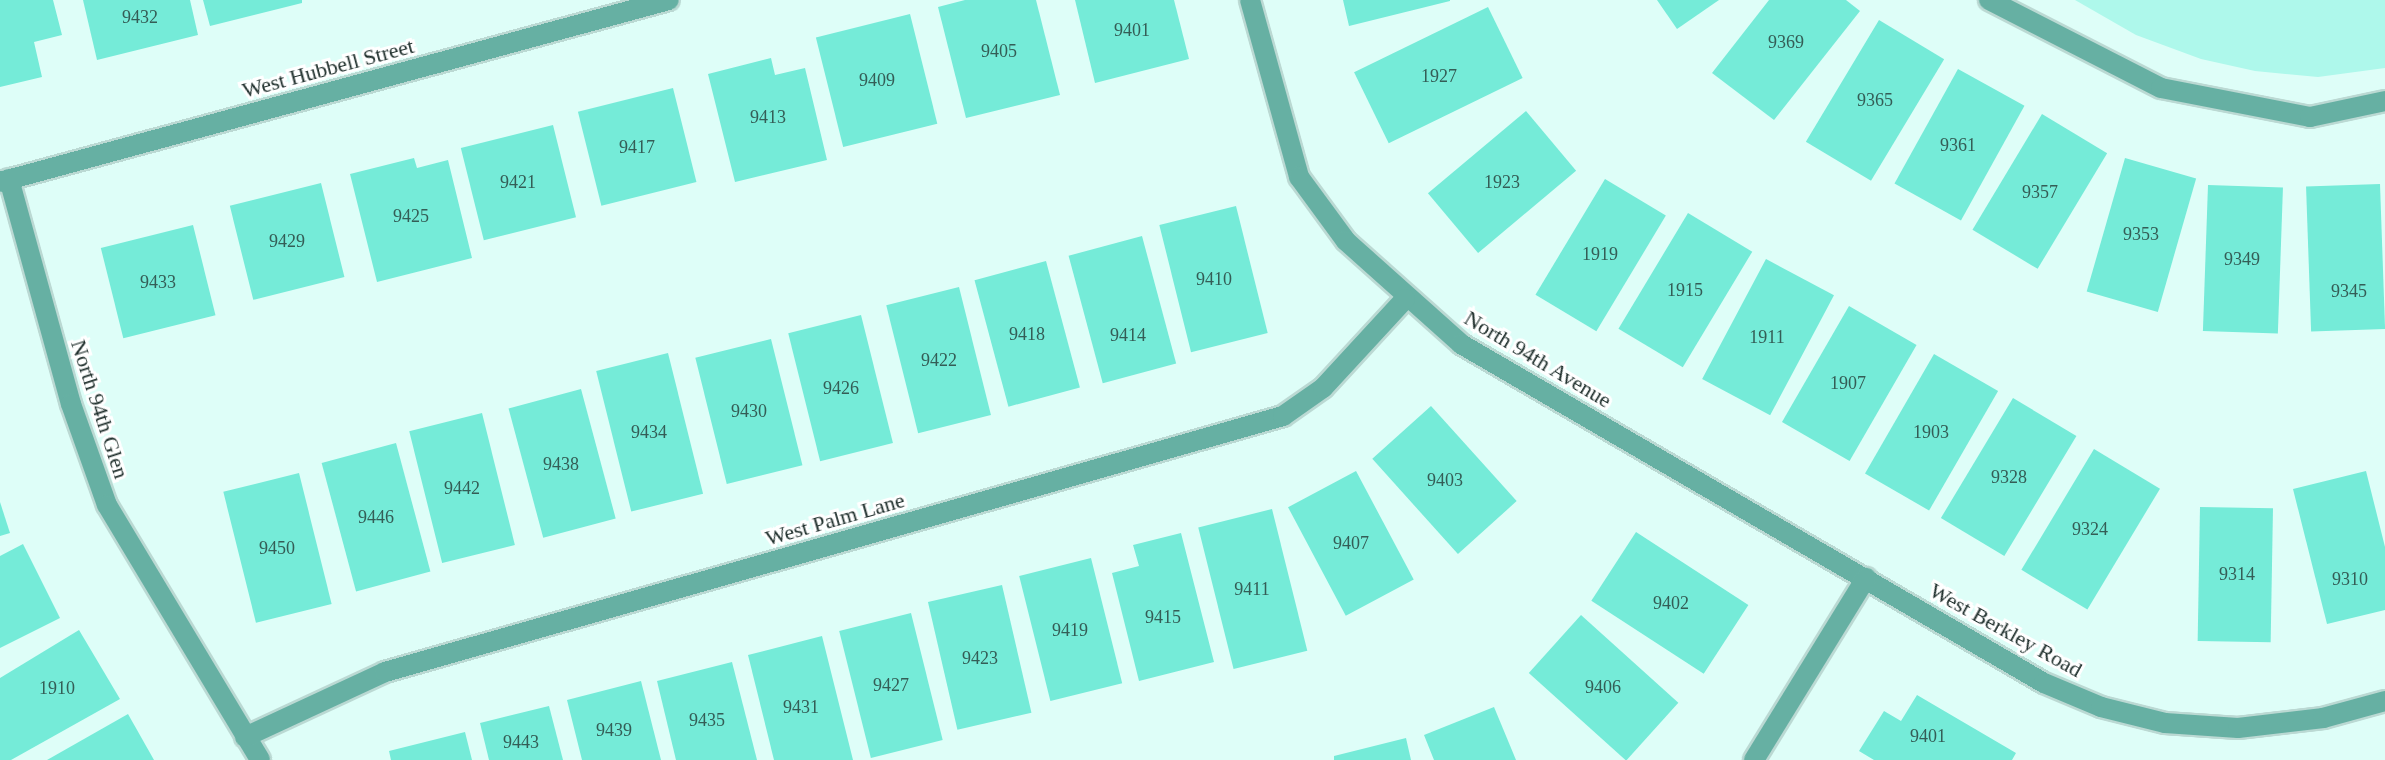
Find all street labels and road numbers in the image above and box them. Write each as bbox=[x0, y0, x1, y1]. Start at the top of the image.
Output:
street label: West Hubbell Street bbox=[239, 32, 417, 104]
street label: North 94th Avenue bbox=[1459, 304, 1617, 414]
street label: North 94th Glen bbox=[65, 336, 135, 482]
street label: West Palm Lane bbox=[762, 487, 908, 551]
street label: West Berkley Road bbox=[1925, 577, 2087, 683]

